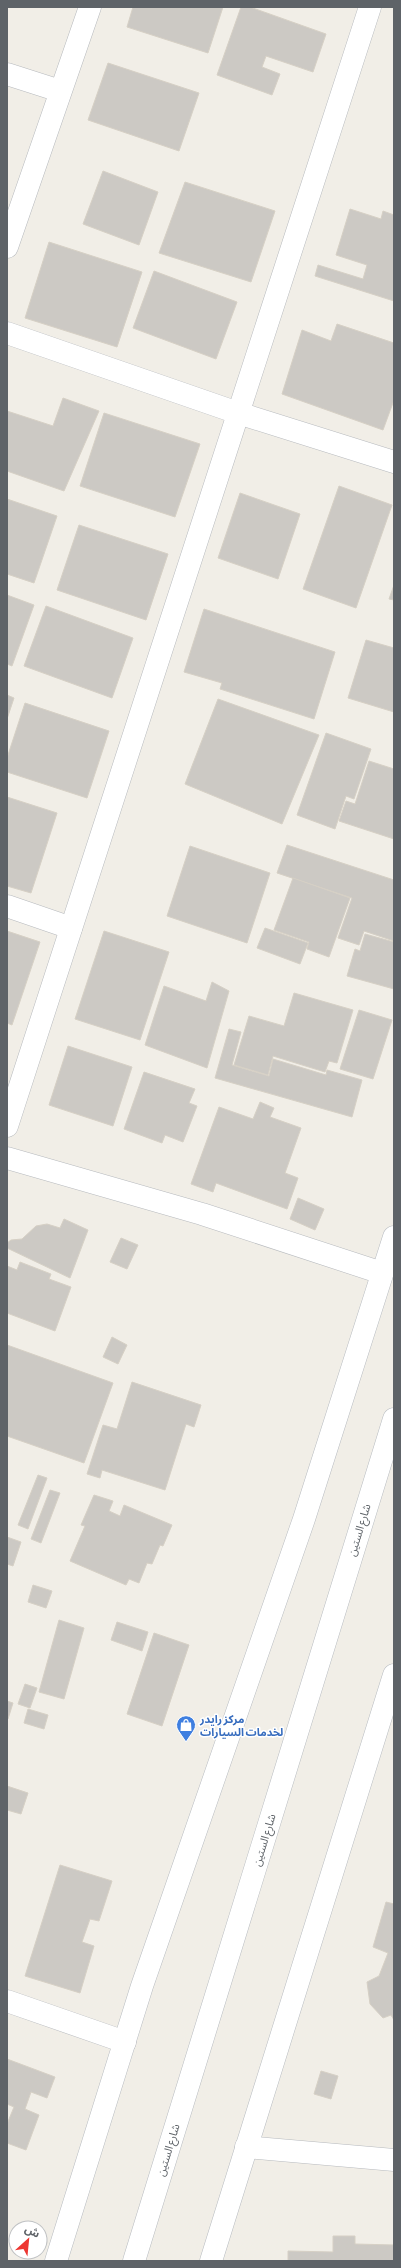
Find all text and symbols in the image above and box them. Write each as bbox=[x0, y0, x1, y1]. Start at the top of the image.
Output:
street label: شارع الستين bbox=[345, 1502, 375, 1558]
place label: مركز رايدر لخدمات السيارات bbox=[199, 1713, 283, 1739]
shop icon: مركز رايدر لخدمات السيارات bbox=[175, 1714, 197, 1742]
street label: شارع الستين bbox=[250, 1812, 280, 1868]
street label: شارع الستين bbox=[154, 2122, 184, 2178]
north arrow bbox=[8, 2220, 48, 2260]
text: ش bbox=[23, 2222, 42, 2241]

